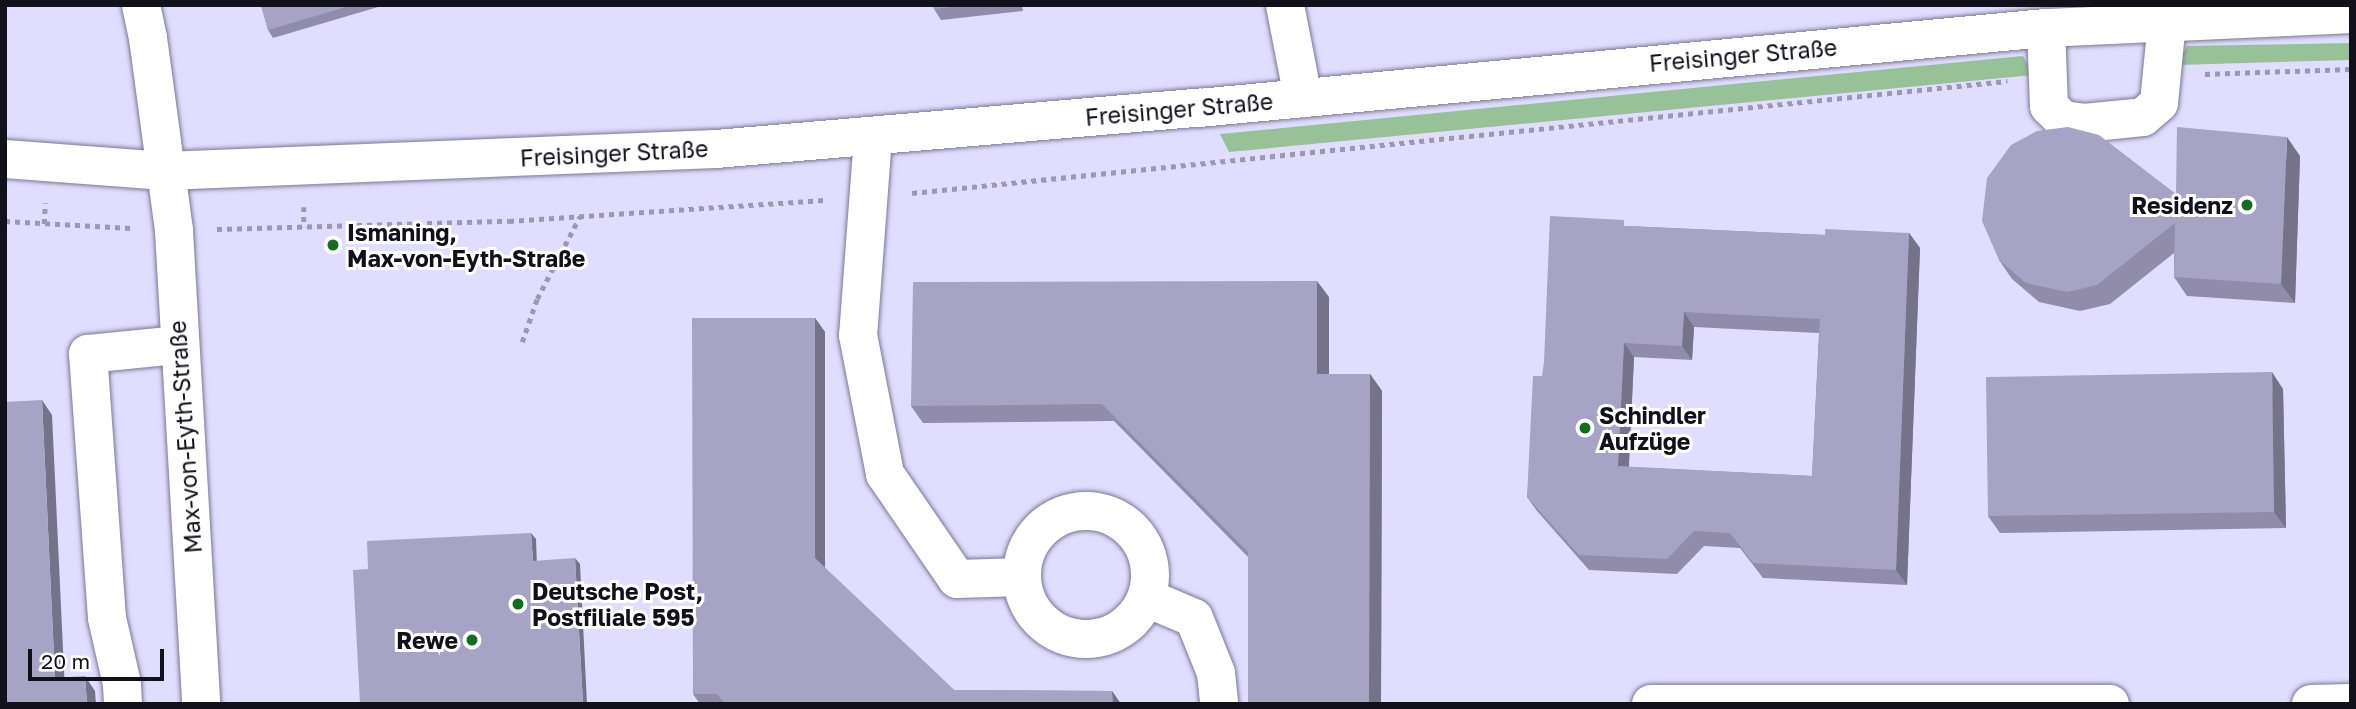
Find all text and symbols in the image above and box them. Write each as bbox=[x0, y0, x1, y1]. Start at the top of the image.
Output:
street label: Freisinger Straße bbox=[1648, 33, 1838, 77]
street label: Freisinger Straße bbox=[1084, 87, 1274, 131]
street label: Freisinger Straße bbox=[519, 134, 709, 172]
place label: Residenz bbox=[2131, 191, 2233, 219]
marker: Residenz bbox=[2239, 197, 2255, 213]
place label: Ismaning, Max-von-Eyth-Straße bbox=[347, 218, 585, 272]
marker: Ismaning, Max-von-Eyth-Straße bbox=[325, 237, 341, 253]
street label: Max-von-Eyth-Straße bbox=[163, 320, 207, 554]
place label: Schindler Aufzüge bbox=[1599, 401, 1706, 455]
marker: Schindler Aufzüge bbox=[1577, 420, 1593, 436]
place label: Deutsche Post, Postfiliale 595 bbox=[532, 577, 703, 631]
marker: Deutsche Post, Postfiliale 595 bbox=[510, 596, 526, 612]
place label: Rewe bbox=[396, 626, 458, 654]
marker: Rewe bbox=[464, 632, 480, 648]
scale bar bbox=[32, 636, 168, 680]
text: 20 m bbox=[41, 648, 90, 674]

